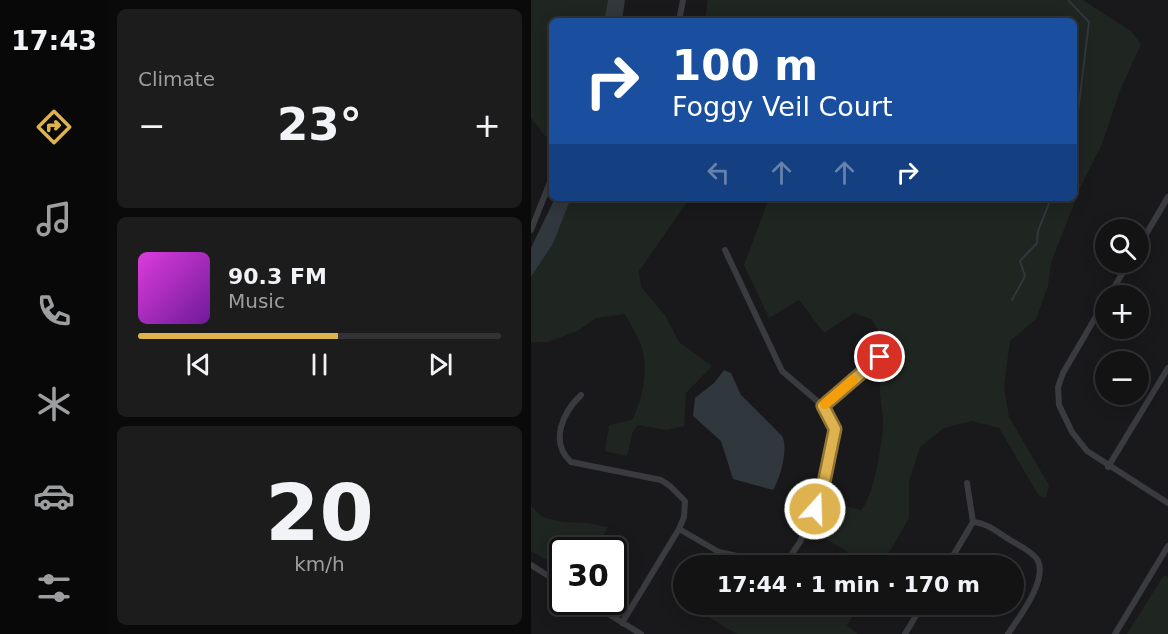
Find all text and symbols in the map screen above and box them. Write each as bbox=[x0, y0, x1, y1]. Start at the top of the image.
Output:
text: 17:43 bbox=[11, 25, 97, 56]
text: 100 m bbox=[672, 41, 818, 90]
icon: right bbox=[573, 42, 651, 120]
text: Climate bbox=[138, 67, 215, 91]
text: Foggy Veil Court bbox=[672, 91, 893, 122]
text: 23° bbox=[277, 98, 362, 151]
icon: directions bbox=[33, 106, 75, 148]
text: − bbox=[138, 106, 166, 145]
text: + bbox=[473, 106, 501, 145]
icon: left bbox=[702, 156, 735, 189]
icon: ahead bbox=[765, 156, 798, 189]
icon: ahead bbox=[828, 156, 861, 189]
icon: right bbox=[891, 156, 924, 189]
icon: music bbox=[33, 198, 75, 240]
map controls bbox=[1095, 219, 1149, 405]
button: search bbox=[1095, 219, 1149, 273]
text: 90.3 FM bbox=[228, 264, 327, 289]
button: + bbox=[1095, 285, 1149, 339]
text: Music bbox=[228, 289, 285, 313]
icon: phone bbox=[33, 290, 75, 332]
pin bbox=[854, 331, 905, 382]
icon: arrive bbox=[863, 340, 896, 373]
icon: previous bbox=[182, 348, 215, 381]
icon: pause bbox=[303, 348, 336, 381]
icon: next bbox=[424, 348, 457, 381]
button: − bbox=[1095, 351, 1149, 405]
icon: climate bbox=[33, 383, 75, 425]
text: 20 bbox=[265, 468, 374, 558]
icon: car bbox=[33, 475, 75, 517]
position arrow bbox=[783, 477, 847, 541]
speed limit sign: 30 bbox=[549, 537, 627, 615]
text: km/h bbox=[294, 552, 345, 576]
icon: filters bbox=[33, 567, 75, 609]
text: 17:44 · 1 min · 170 m bbox=[717, 572, 980, 597]

